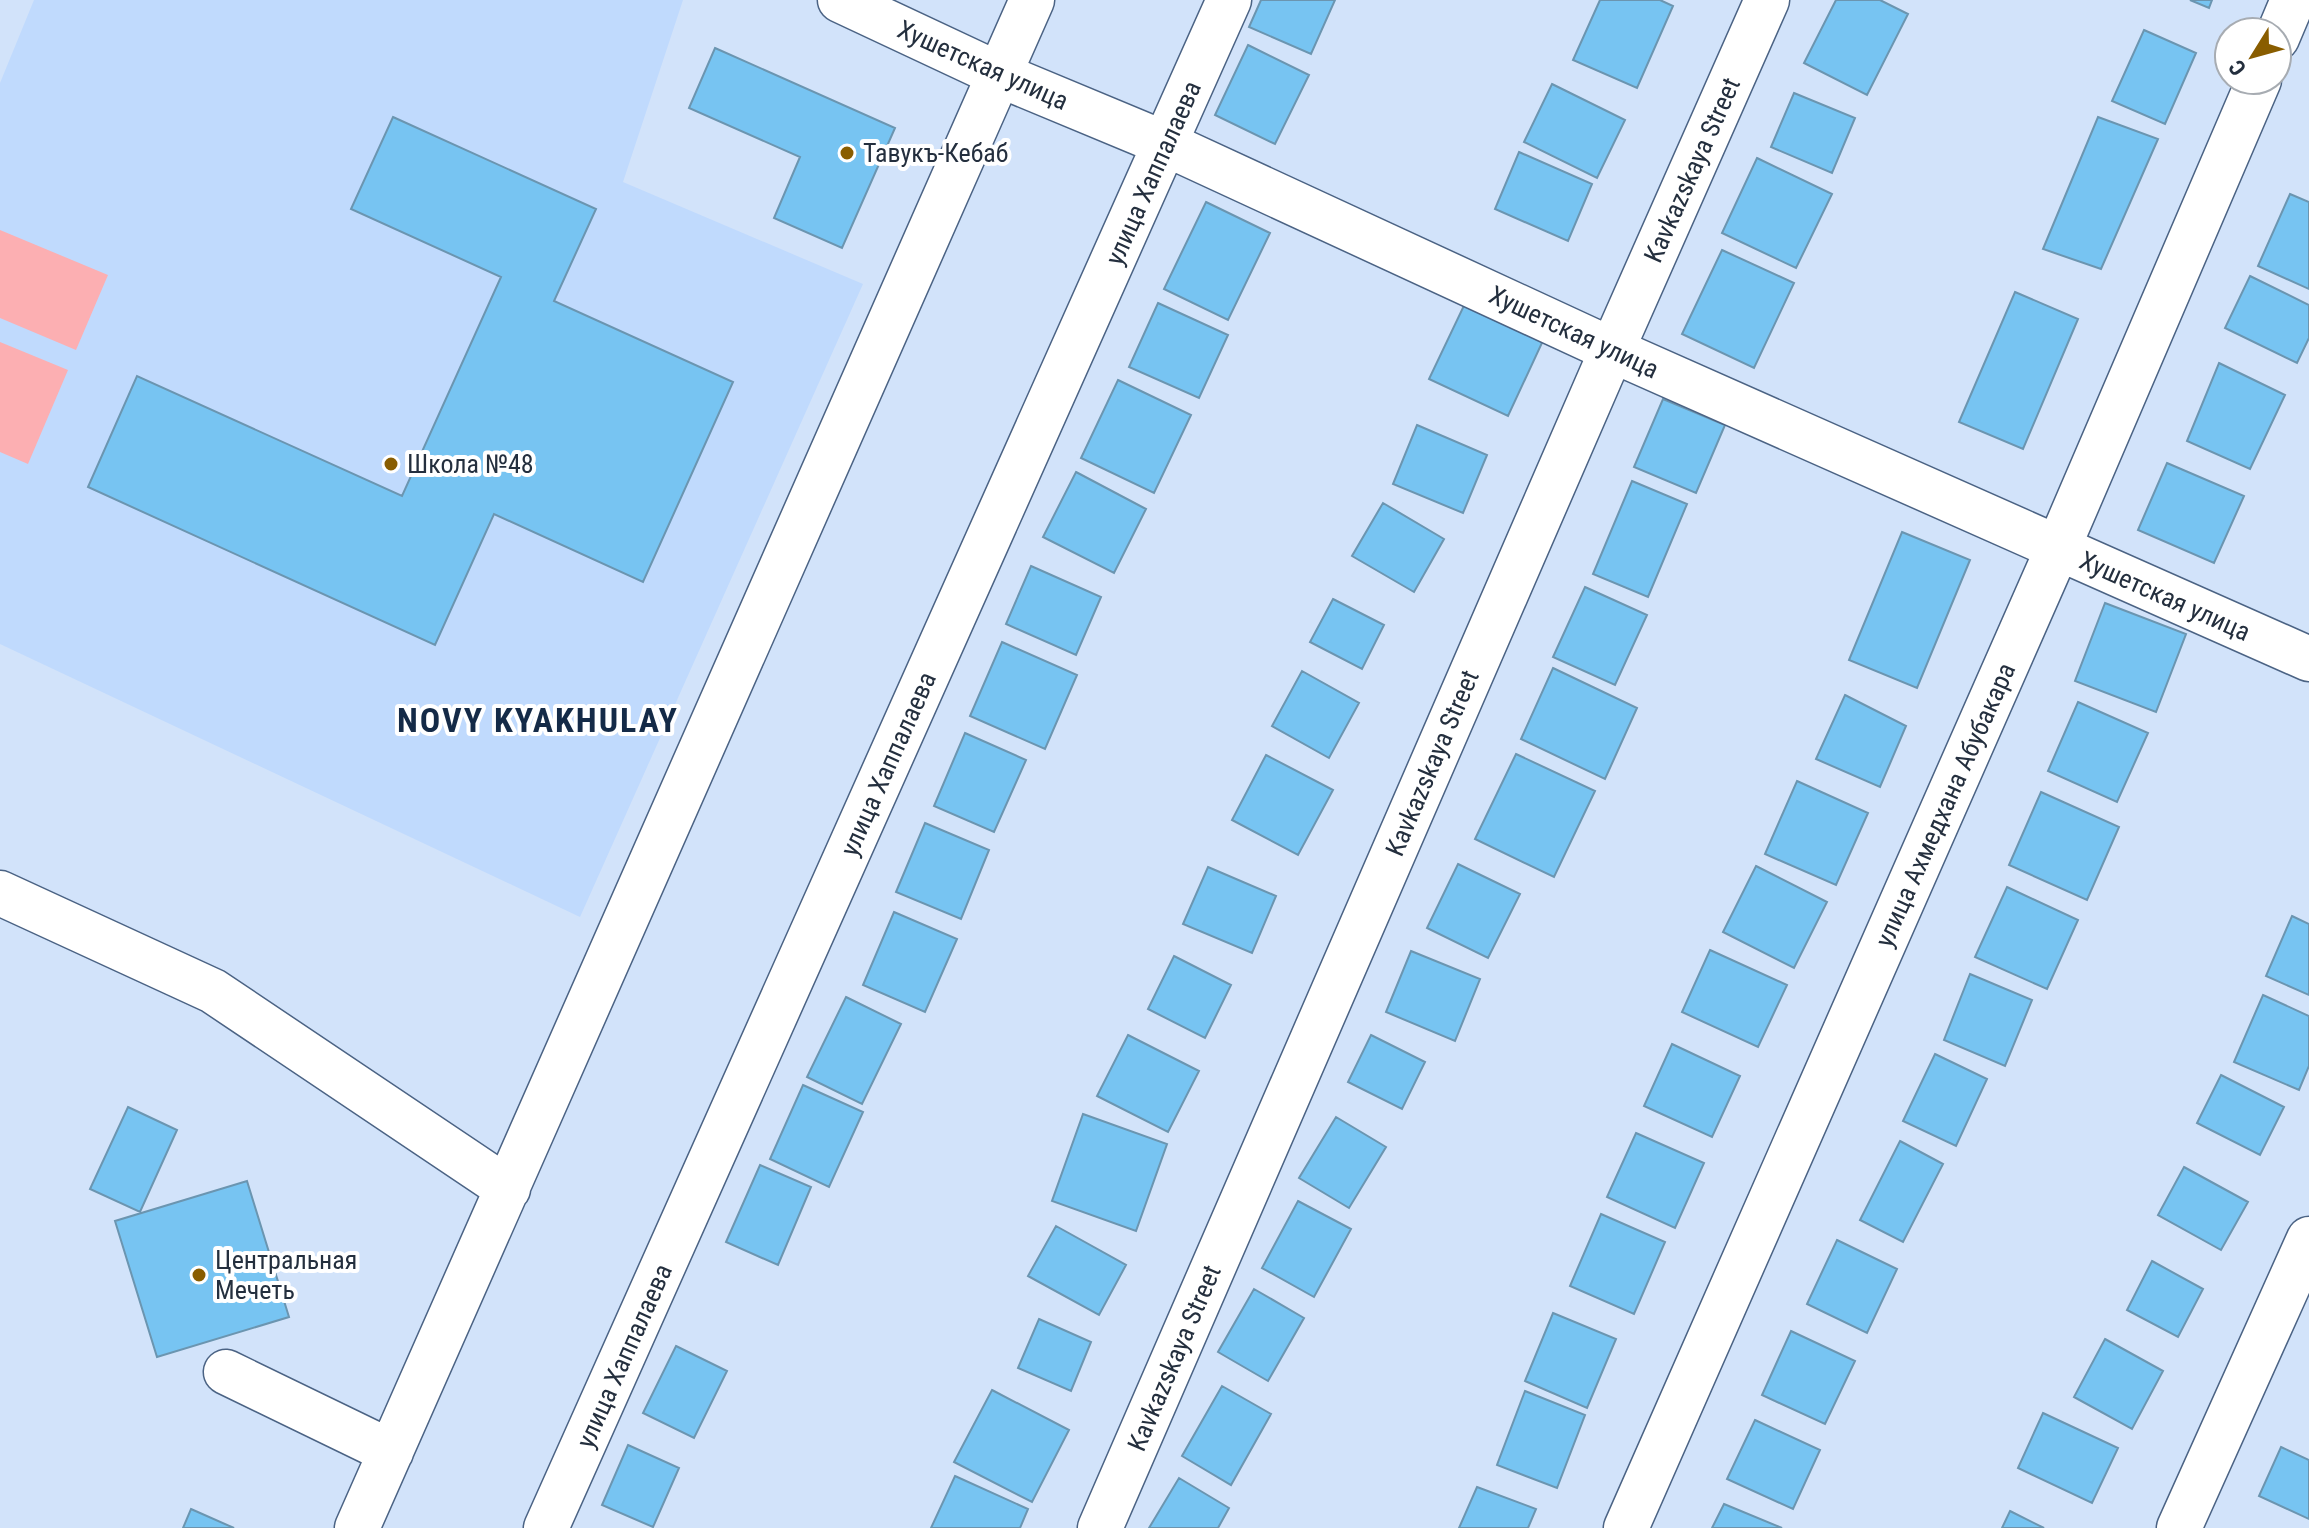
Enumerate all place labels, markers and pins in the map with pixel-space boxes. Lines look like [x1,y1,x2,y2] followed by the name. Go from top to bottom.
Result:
[863,138,1008,168] place label: Тавукъ-Кебаб
[838,144,856,162] marker: Тавукъ-Кебаб
[407,449,534,479] place label: Школа №48
[382,455,400,473] marker: Школа №48
[215,1245,357,1305] place label: Центральная Мечеть
[190,1266,208,1284] marker: Центральная Мечеть

